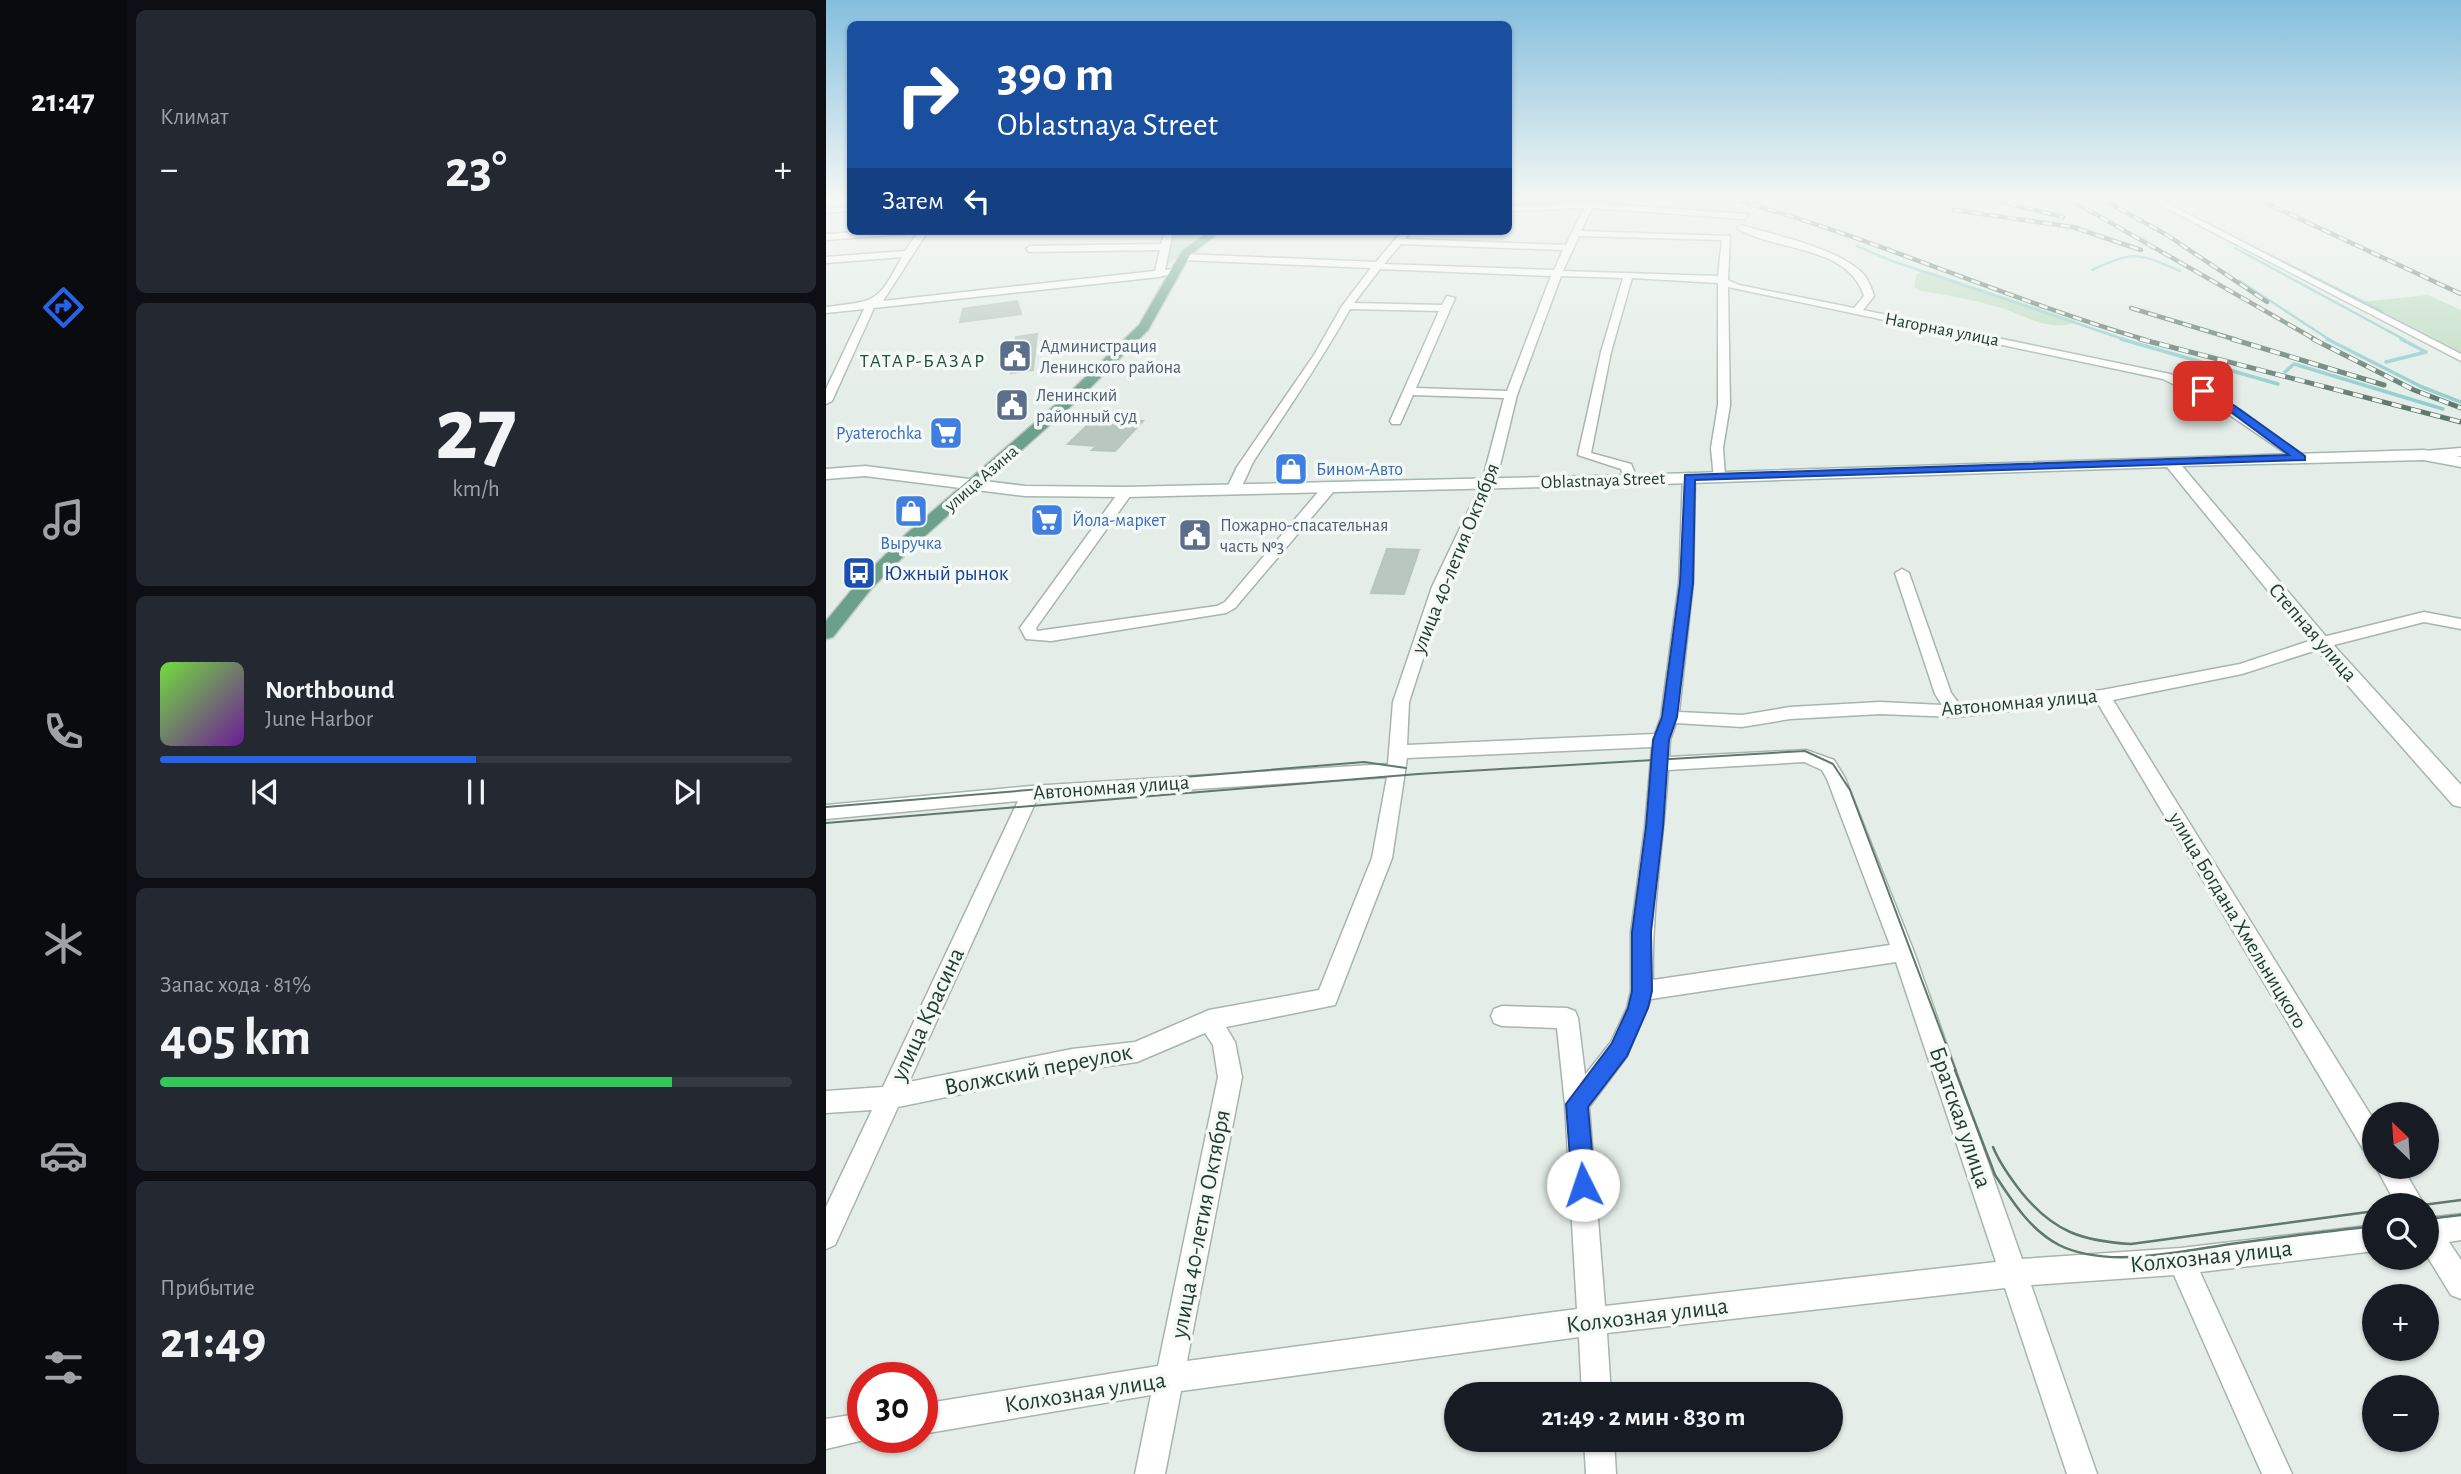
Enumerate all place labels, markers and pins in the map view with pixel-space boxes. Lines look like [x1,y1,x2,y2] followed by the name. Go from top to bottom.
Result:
[996,337,1034,375] public building icon: Администрация Ленинского района
[1040,338,1181,377] place label: Администрация Ленинского района
[2173,361,2233,421] pin
[993,386,1031,424] public building icon: Ленинский районный суд
[1036,387,1137,426] place label: Ленинский районный суд
[927,414,965,452] supermarket icon: Pyaterochka
[836,425,922,443] place label: Pyaterochka
[1272,450,1310,488] shop icon: Бином-Авто
[1316,461,1403,479] place label: Бином-Авто
[892,492,930,530] shop icon: Выручка
[1028,501,1066,539] supermarket icon: Йола-маркет
[1072,510,1167,530] place label: Йола-маркет
[1176,516,1214,554] public building icon: Пожарно-спасательная часть №3
[1220,517,1388,556] place label: Пожарно-спасательная часть №3
[880,535,942,553] place label: Выручка
[840,554,878,592] bus stop icon: Южный рынок
[884,563,1009,584] place label: Южный рынок

